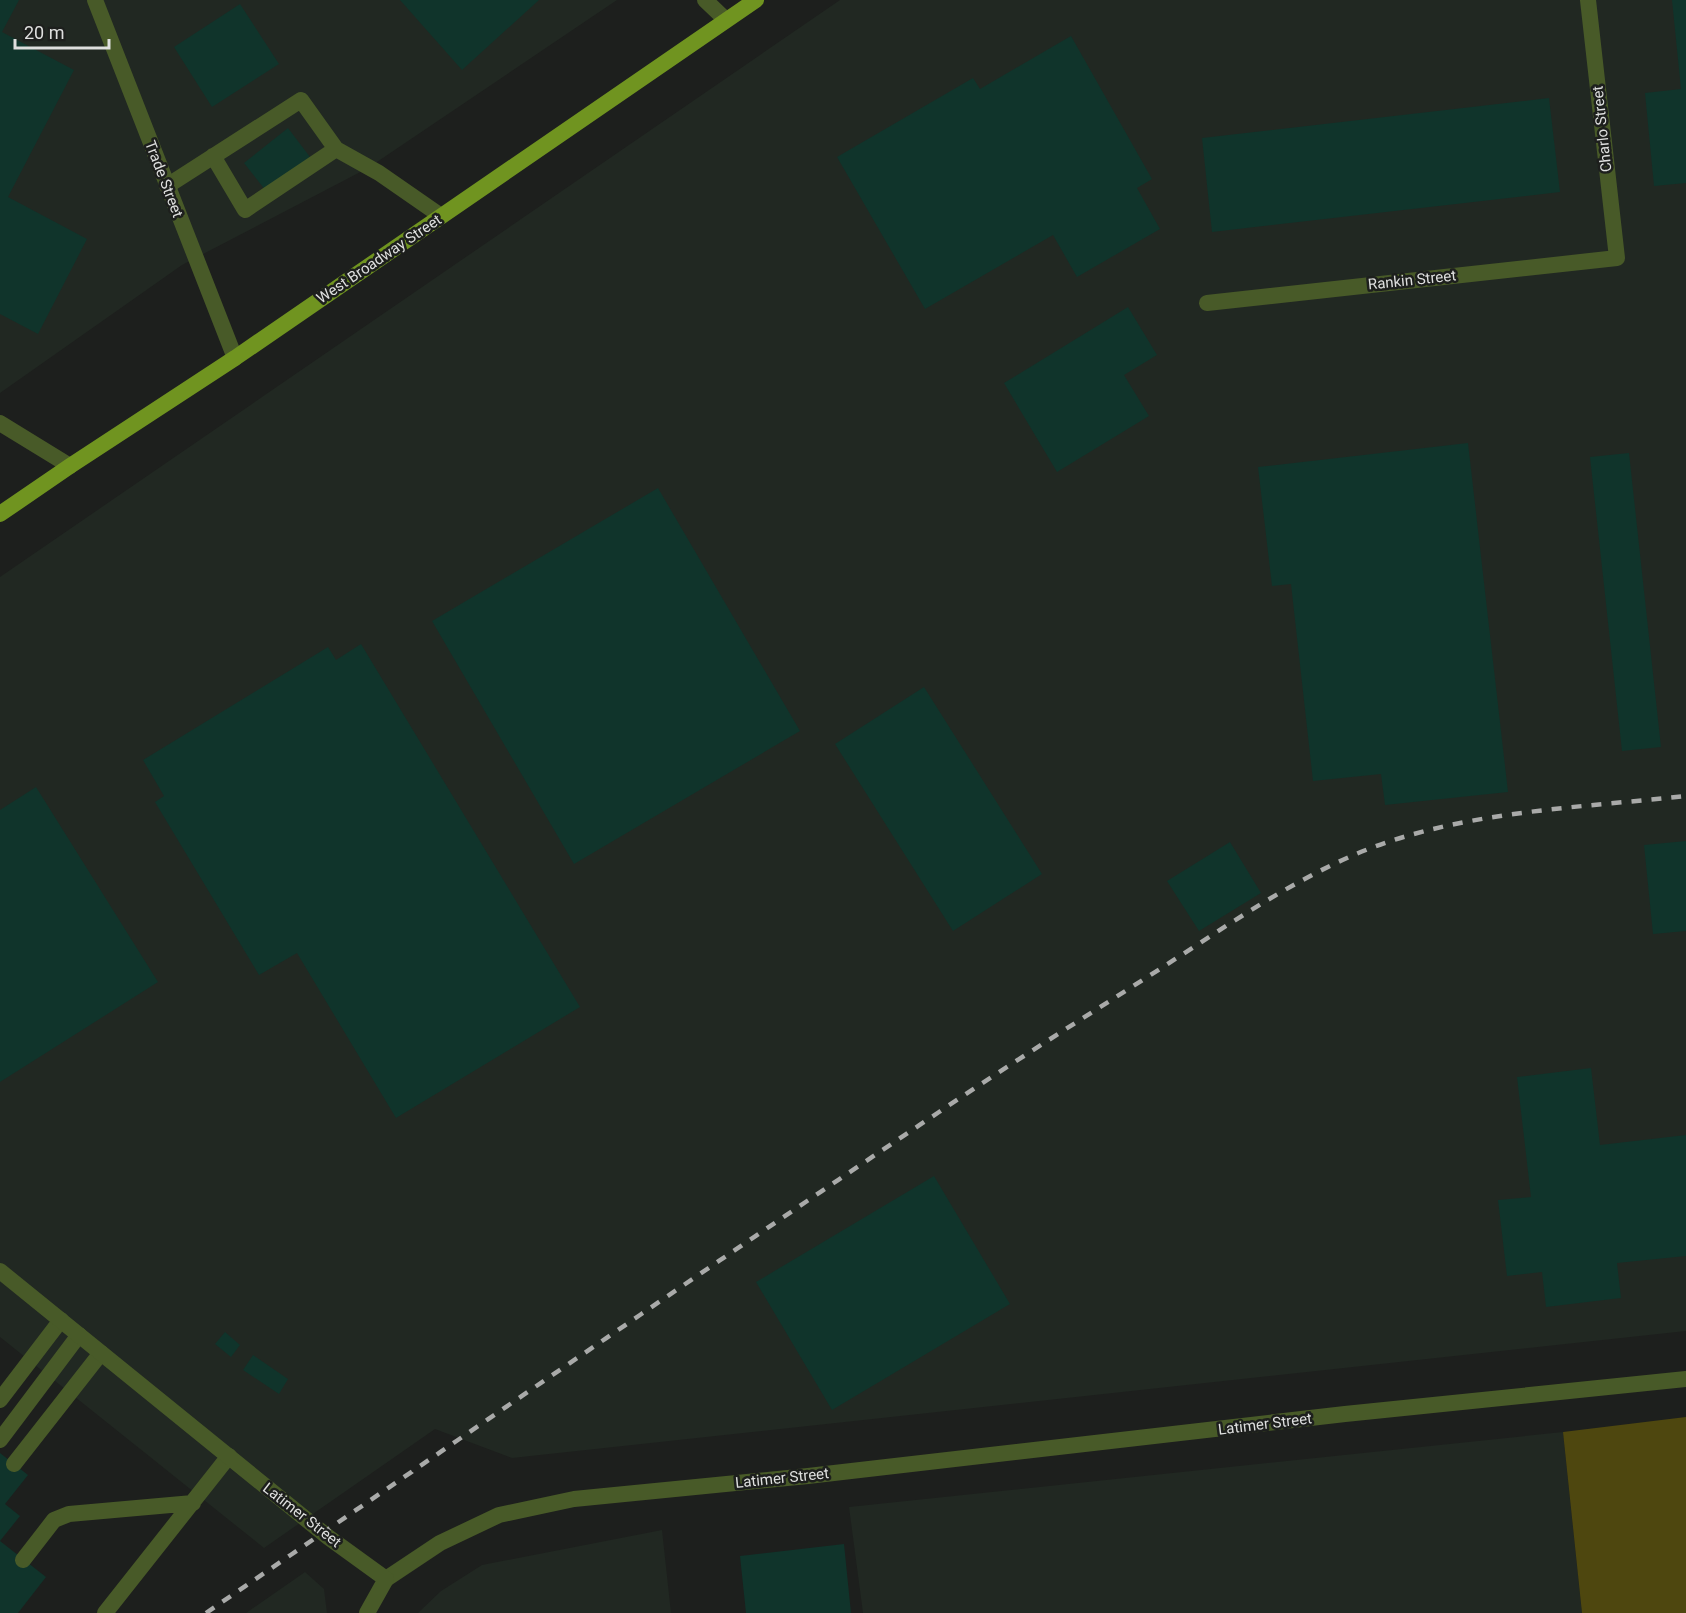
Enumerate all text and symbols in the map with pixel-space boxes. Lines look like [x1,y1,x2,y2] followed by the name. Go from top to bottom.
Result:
[15,12,110,50] scale bar
[24,22,64,43] text: 20 m
[1589,85,1615,173] street label: Charlo Street
[141,138,187,220] street label: Trade Street
[313,211,445,307] street label: West Broadway Street
[1367,266,1457,294] street label: Rankin Street
[1217,1409,1313,1439] street label: Latimer Street
[734,1464,830,1492] street label: Latimer Street
[259,1479,345,1551] street label: Latimer Street

